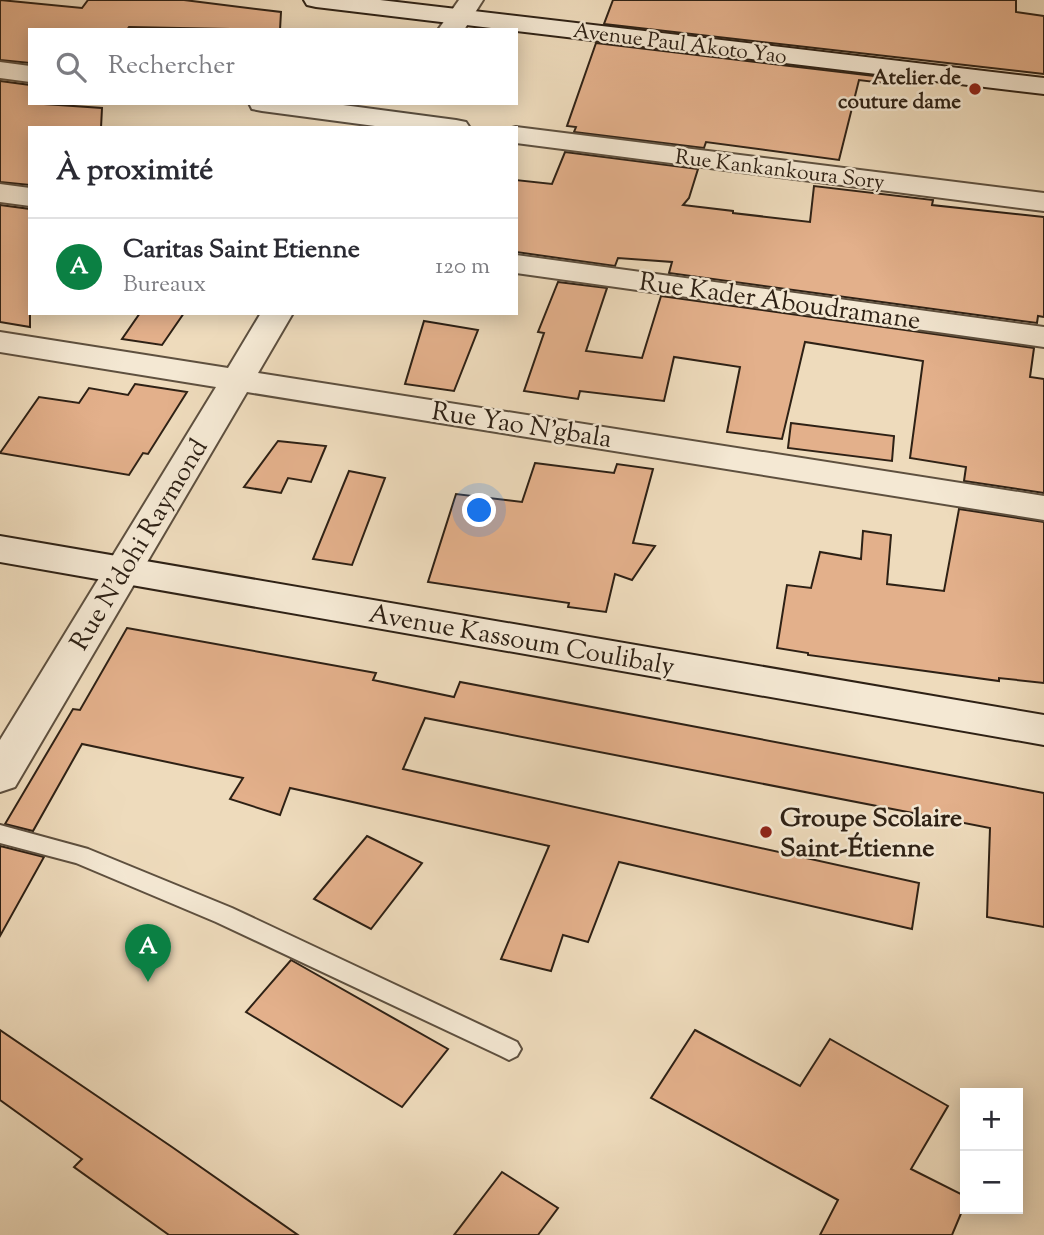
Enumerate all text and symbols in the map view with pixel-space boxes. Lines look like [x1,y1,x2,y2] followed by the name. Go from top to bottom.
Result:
[571,17,788,73] street label: Avenue Paul Akoto Yao
[28,28,518,105] search box
[52,48,90,86] icon: search
[108,48,235,85] text: Rechercher
[838,64,961,118] place label: Atelier de couture dame
[967,81,983,97] marker: Atelier de couture dame
[673,143,887,199] street label: Rue Kankankoura Sory
[56,150,213,193] text: À proximité
[123,232,360,269] text: Caritas Saint Etienne
[70,251,88,284] text: A
[435,251,490,284] text: 120 m
[636,264,923,341] street label: Rue Kader Aboudramane
[123,269,206,302] text: Bureaux
[429,394,614,459] street label: Rue Yao N'gbala
[62,432,218,658] street label: Rue N'dohi Raymond
[462,493,496,527] your location
[366,596,677,687] street label: Avenue Kassoum Coulibaly
[780,801,962,868] place label: Groupe Scolaire Saint-Étienne
[758,824,774,840] marker: Groupe Scolaire Saint-Étienne
[125,924,171,982] pin: A
[960,1088,1023,1214] map controls
[960,1088,1023,1151] button: +
[960,1151,1023,1214] button: −

